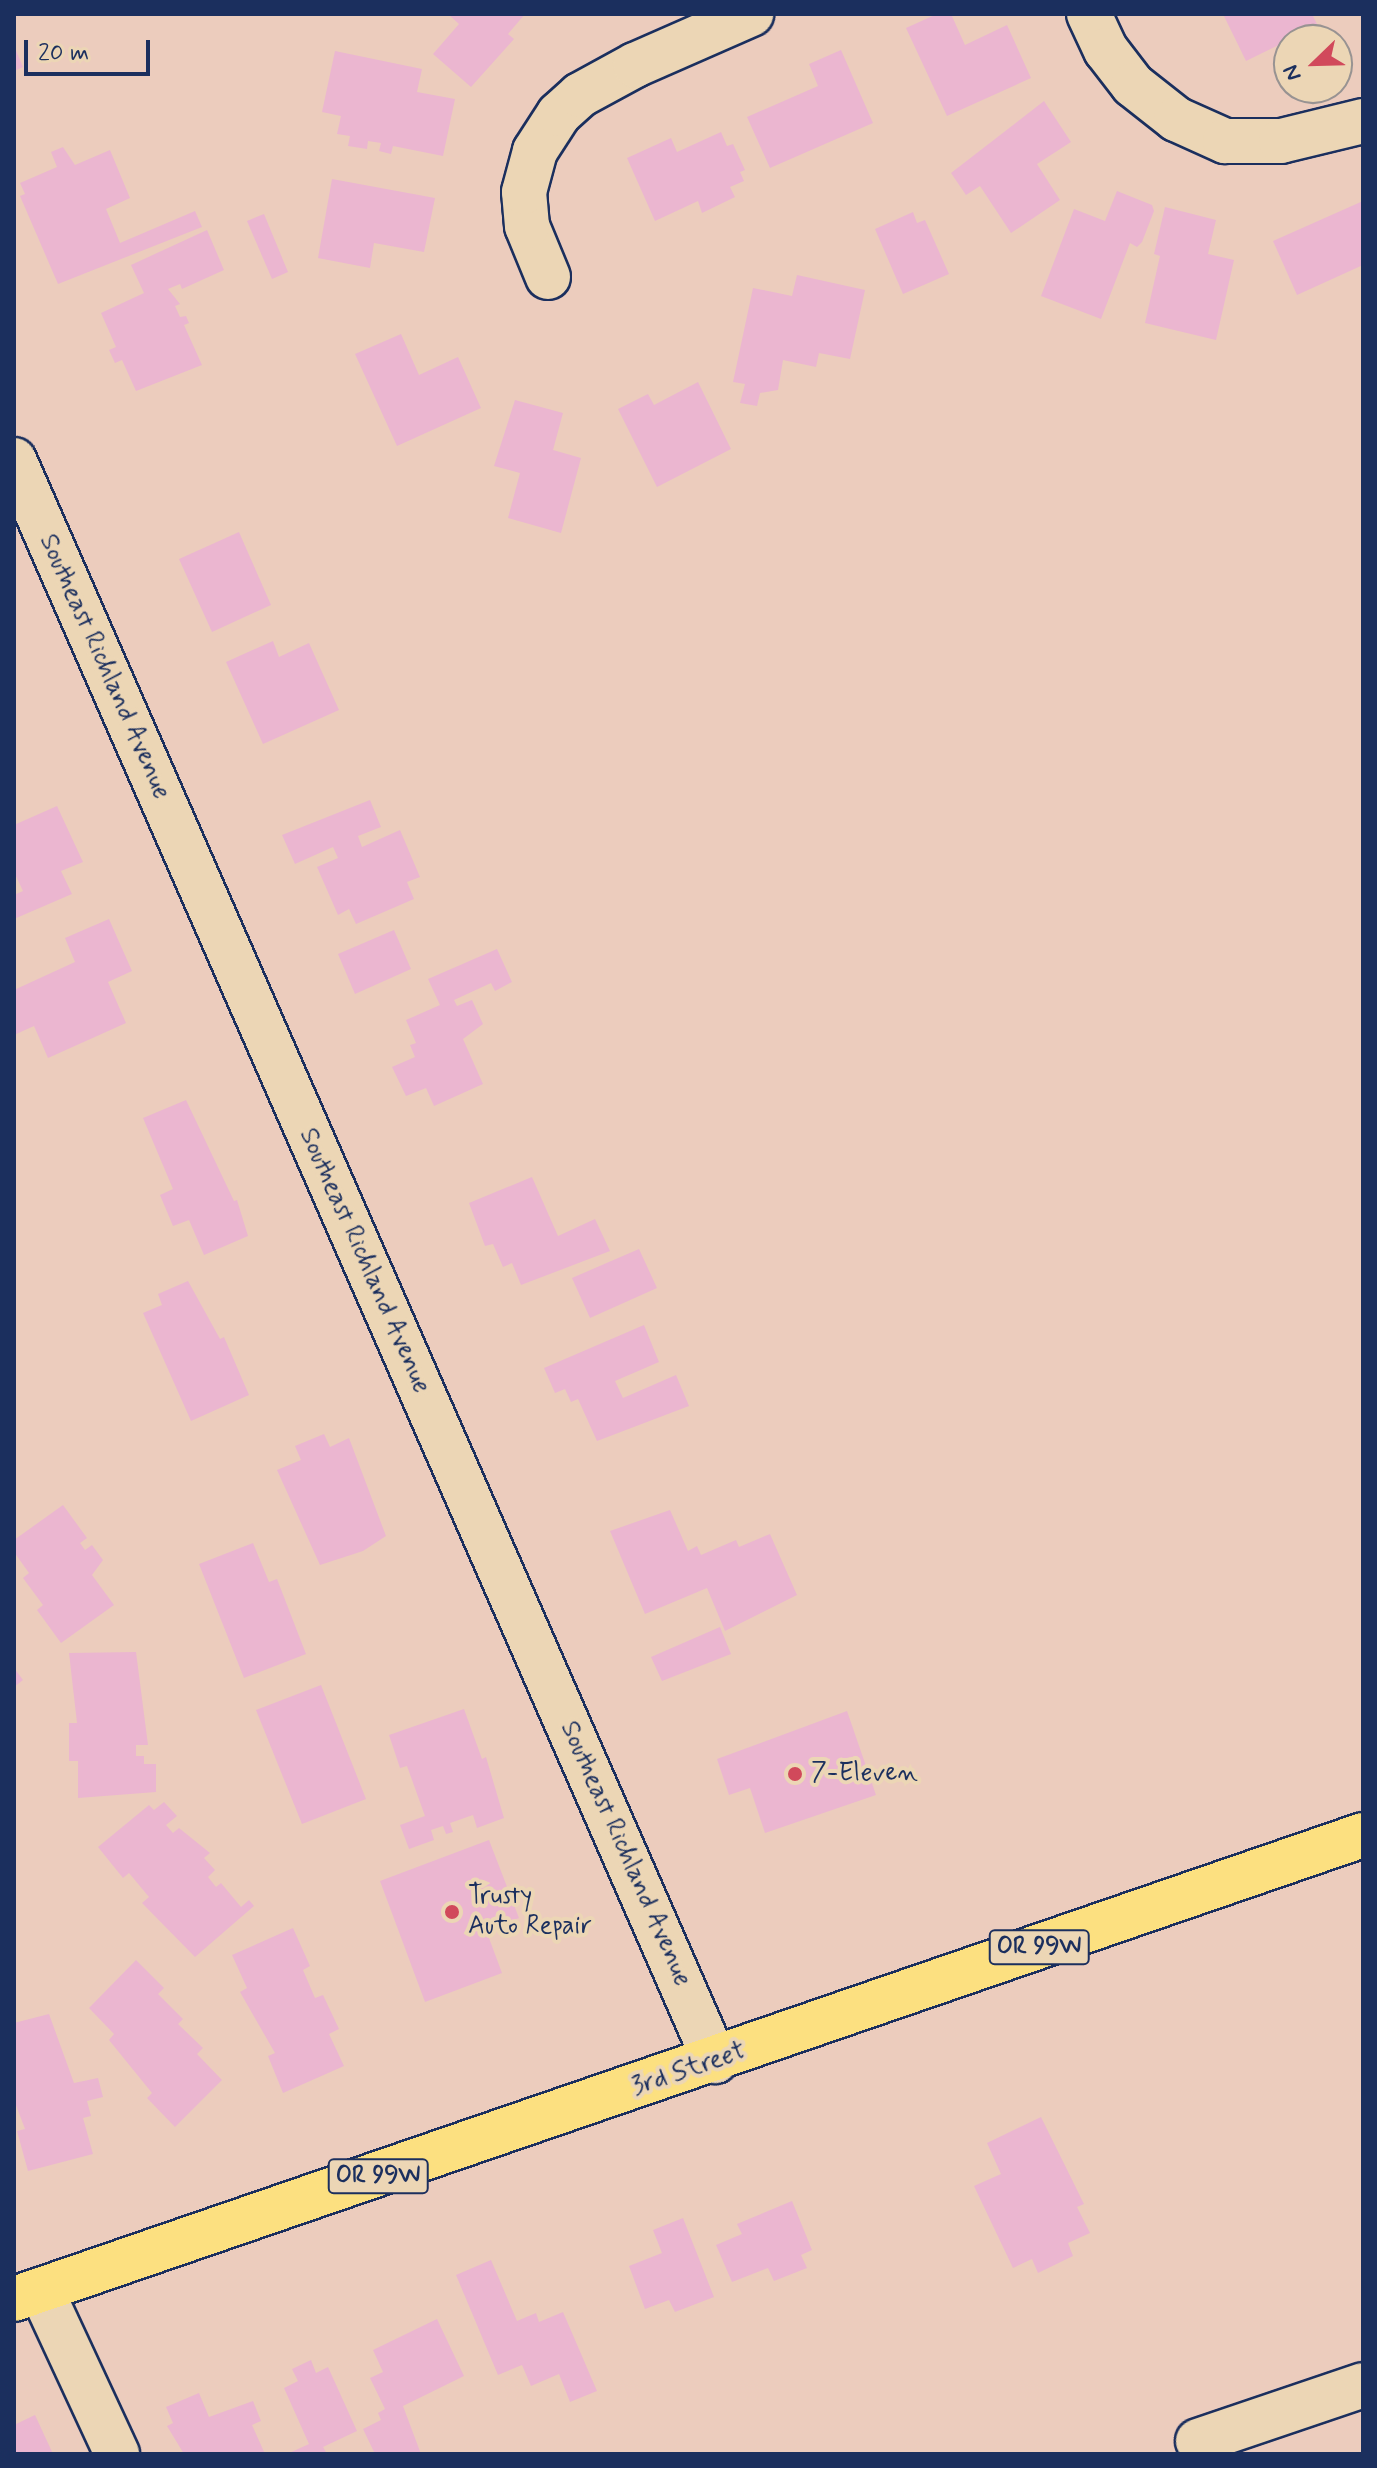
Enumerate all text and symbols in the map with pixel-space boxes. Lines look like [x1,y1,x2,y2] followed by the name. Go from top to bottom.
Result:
[28,24,154,74] scale bar
[1273,24,1353,104] north arrow
[38,38,89,69] text: 20 m
[1277,60,1308,85] text: N
[31,528,177,806] street label: Southeast Richland Avenue
[291,1122,437,1400] street label: Southeast Richland Avenue
[552,1715,698,1993] street label: Southeast Richland Avenue
[811,1758,918,1790] place label: 7-Eleven
[786,1765,804,1783] marker: 7-Eleven
[468,1881,595,1942] place label: Trusty Auto Repair
[443,1903,461,1921] marker: Trusty Auto Repair
[987,1927,1091,1967] road number: OR 99W
[629,2036,749,2104] street label: 3rd Street
[326,2156,430,2196] road number: OR 99W

